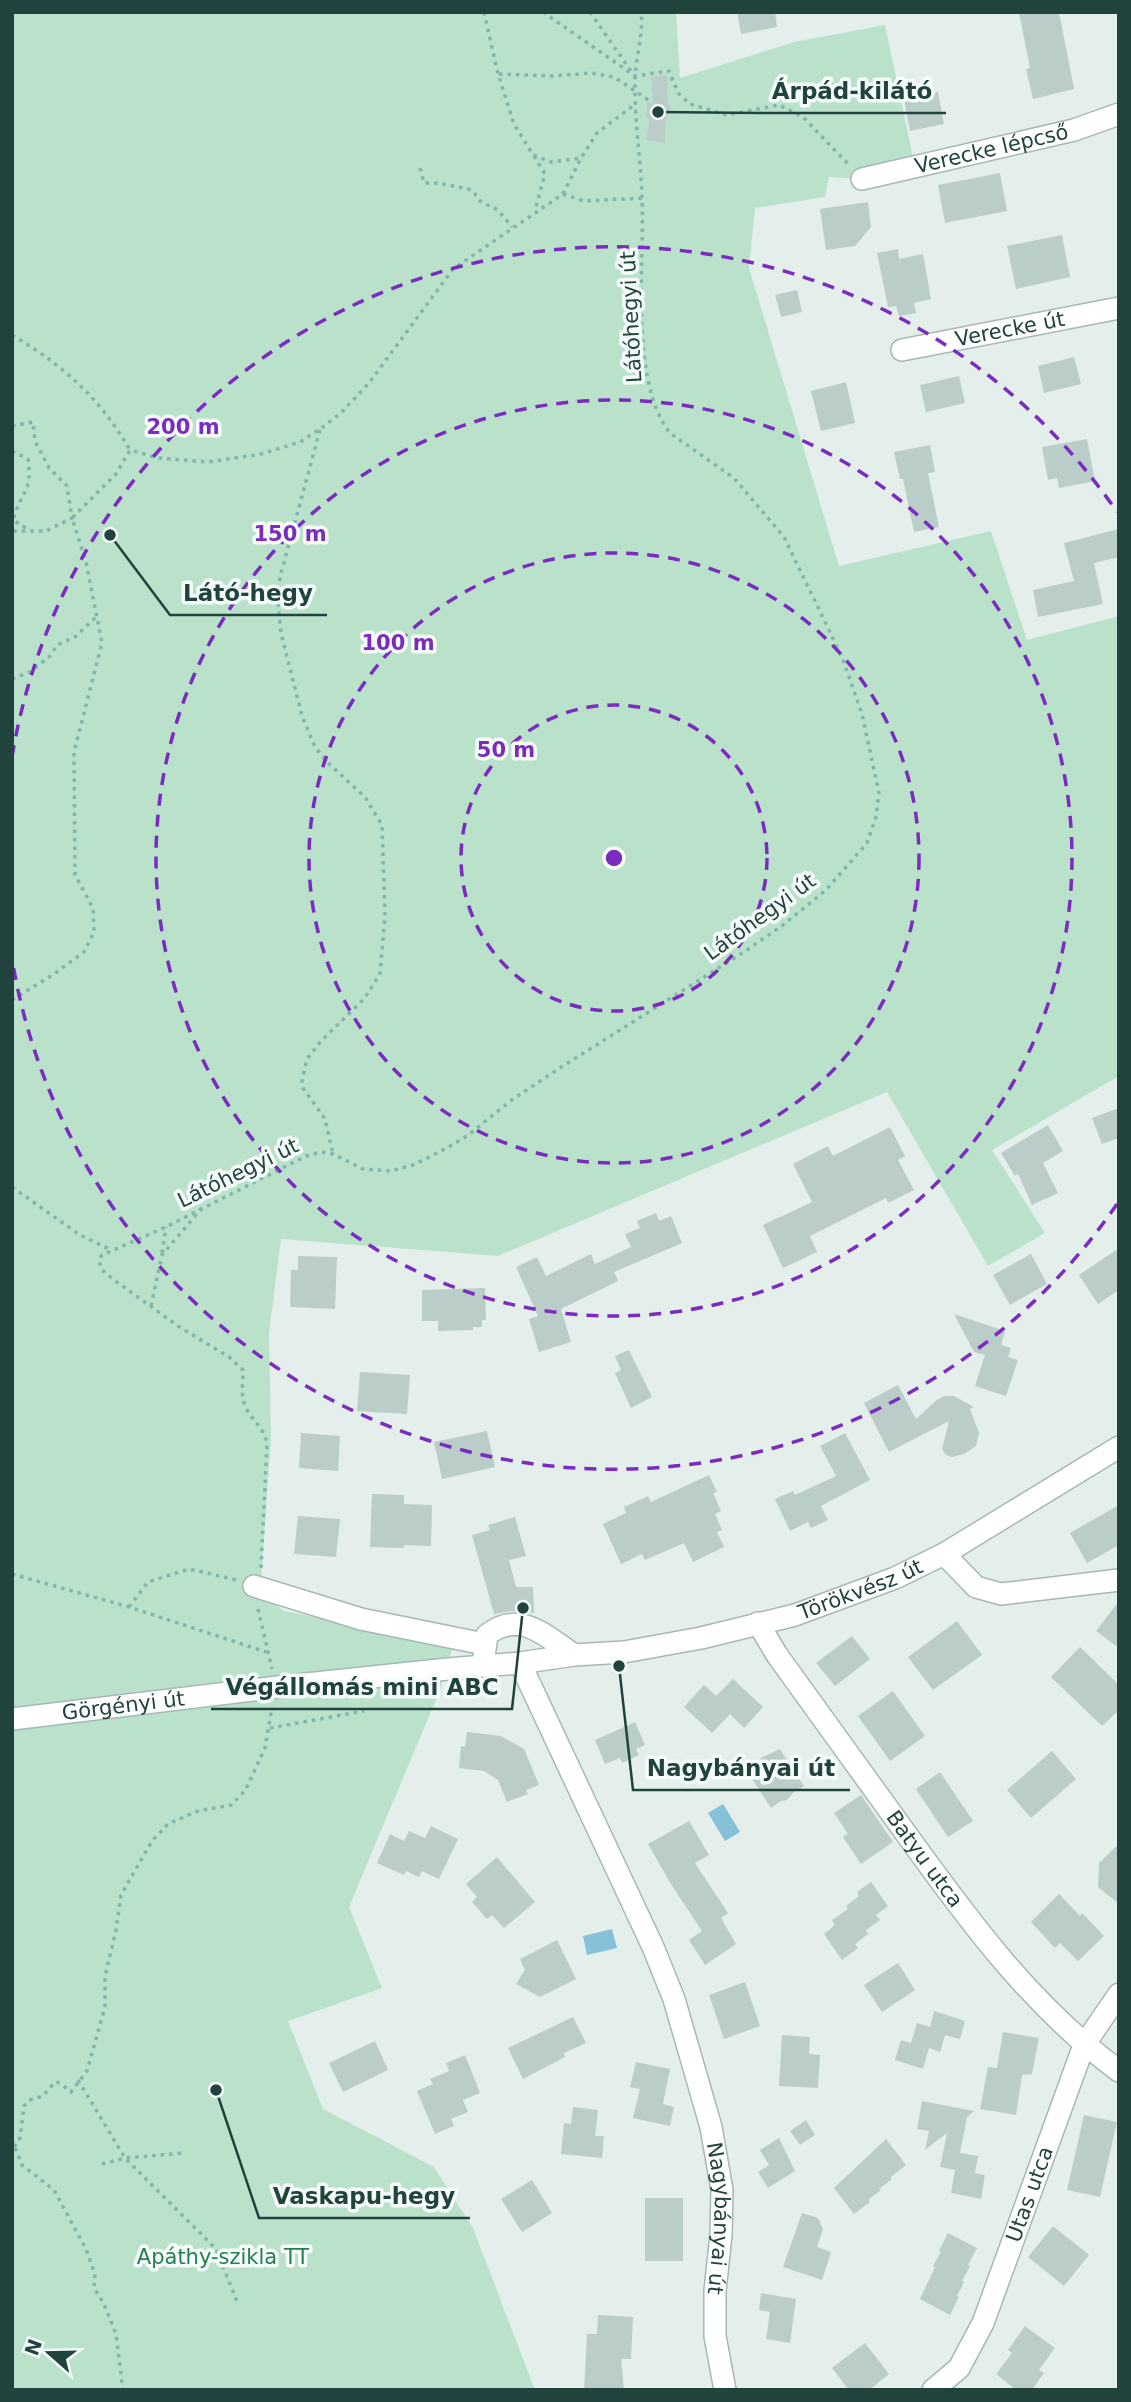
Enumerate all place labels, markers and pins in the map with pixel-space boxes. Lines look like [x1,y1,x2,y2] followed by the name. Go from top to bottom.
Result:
[758,69,946,113] callout: Árpád-kilátó
[170,571,327,615] callout: Látó-hegy
[602,846,626,870] centre of rings
[211,1665,512,1709] callout: Végállomás mini ABC
[633,1746,850,1790] callout: Nagybányai út
[259,2174,470,2218] callout: Vaskapu-hegy

